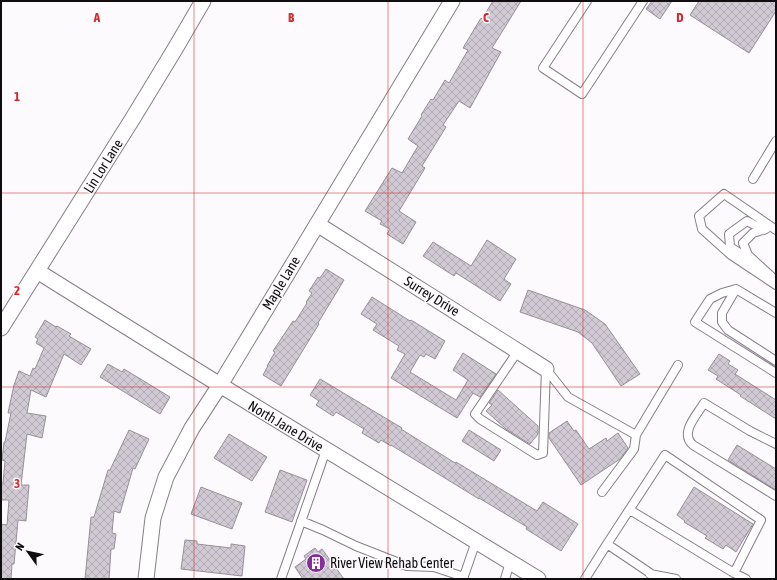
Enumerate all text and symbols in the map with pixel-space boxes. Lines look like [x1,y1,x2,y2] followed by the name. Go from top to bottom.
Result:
[93,10,101,25] text: A
[288,10,295,25] text: B
[483,10,489,25] text: C
[676,10,684,25] text: D
[14,89,20,104] text: 1
[80,136,126,196] street label: Lin Lor Lane
[259,253,303,313] street label: Maple Lane
[401,273,463,319] street label: Surrey Drive
[14,283,20,298] text: 2
[246,397,326,455] street label: North Jane Drive
[14,476,20,491] text: 3
[8,532,48,572] north arrow
[13,541,26,553] text: N
[305,552,327,574] building icon: River View Rehab Center
[330,555,455,571] place label: River View Rehab Center

